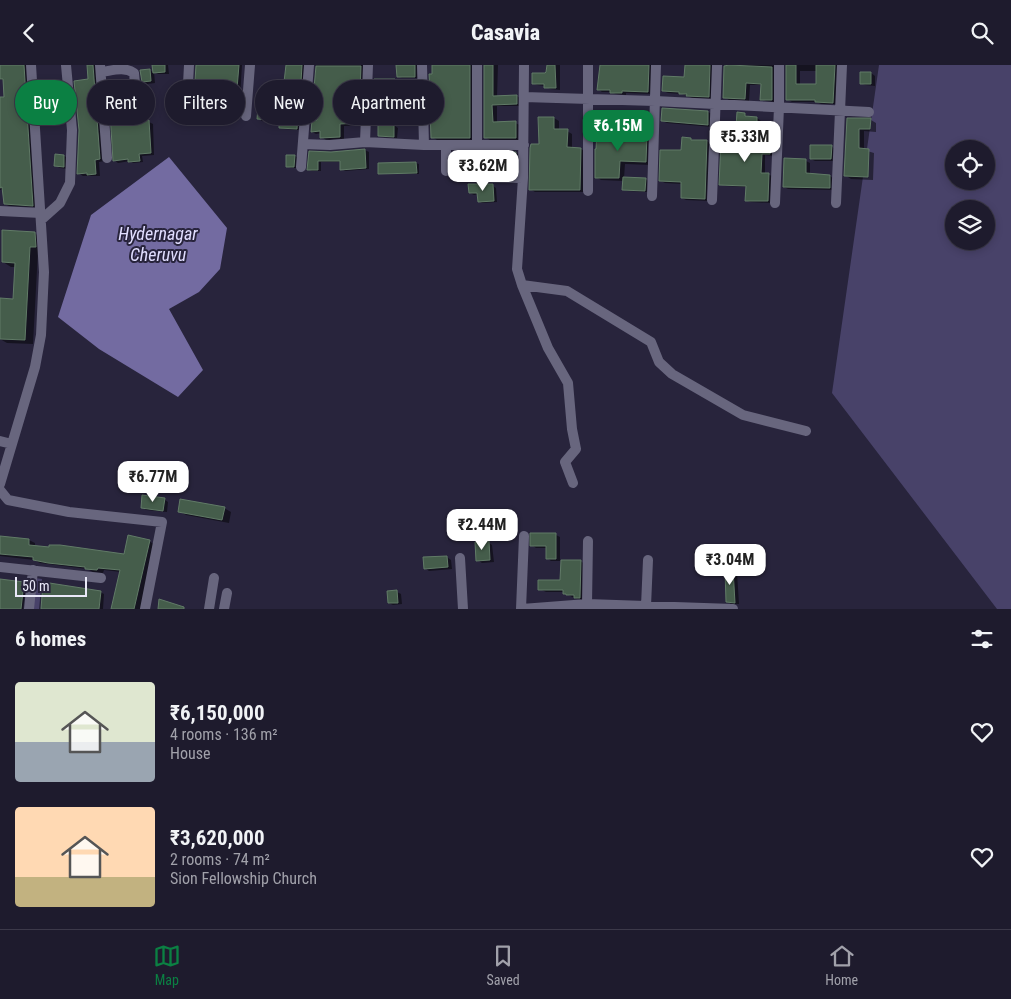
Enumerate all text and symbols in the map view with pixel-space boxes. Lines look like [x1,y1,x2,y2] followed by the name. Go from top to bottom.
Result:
[15,19,43,47] icon: back
[968,19,996,47] icon: search
[471,20,540,45] text: Casavia
[15,80,77,125] chip: Buy
[87,80,155,125] chip: Rent
[165,80,245,125] chip: Filters
[255,80,323,125] chip: New
[333,80,444,125] chip: Apartment
[577,109,659,152] pin: ₹6.15M
[594,116,642,135] text: ₹6.15M
[704,121,786,163] pin: ₹5.33M
[721,127,769,146] text: ₹5.33M
[945,140,995,250] map controls
[945,140,995,190] button: locate
[442,149,524,192] pin: ₹3.62M
[459,156,507,175] text: ₹3.62M
[945,200,995,250] button: layers
[118,223,198,265] water label: Hydernagar Cheruvu
[112,461,194,503] pin: ₹6.77M
[129,467,177,486] text: ₹6.77M
[441,509,523,551] pin: ₹2.44M
[458,515,506,534] text: ₹2.44M
[689,543,771,586] pin: ₹3.04M
[706,550,754,569] text: ₹3.04M
[15,574,88,597] scale bar
[22,578,50,594] text: 50 m
[968,625,996,653] icon: filters
[15,627,86,651] text: 6 homes
[170,701,265,725] text: ₹6,150,000
[55,702,115,762] icon: home
[968,718,996,746] icon: heart
[170,725,278,744] text: 4 rooms · 136 m²
[170,744,210,763] text: House
[170,826,265,850] text: ₹3,620,000
[55,827,115,887] icon: home
[968,843,996,871] icon: heart
[170,850,270,869] text: 2 rooms · 74 m²
[170,869,317,888] text: Sion Fellowship Church
[153,942,181,988] tab: Map
[486,942,520,988] tab: Saved
[825,942,858,988] tab: Home

